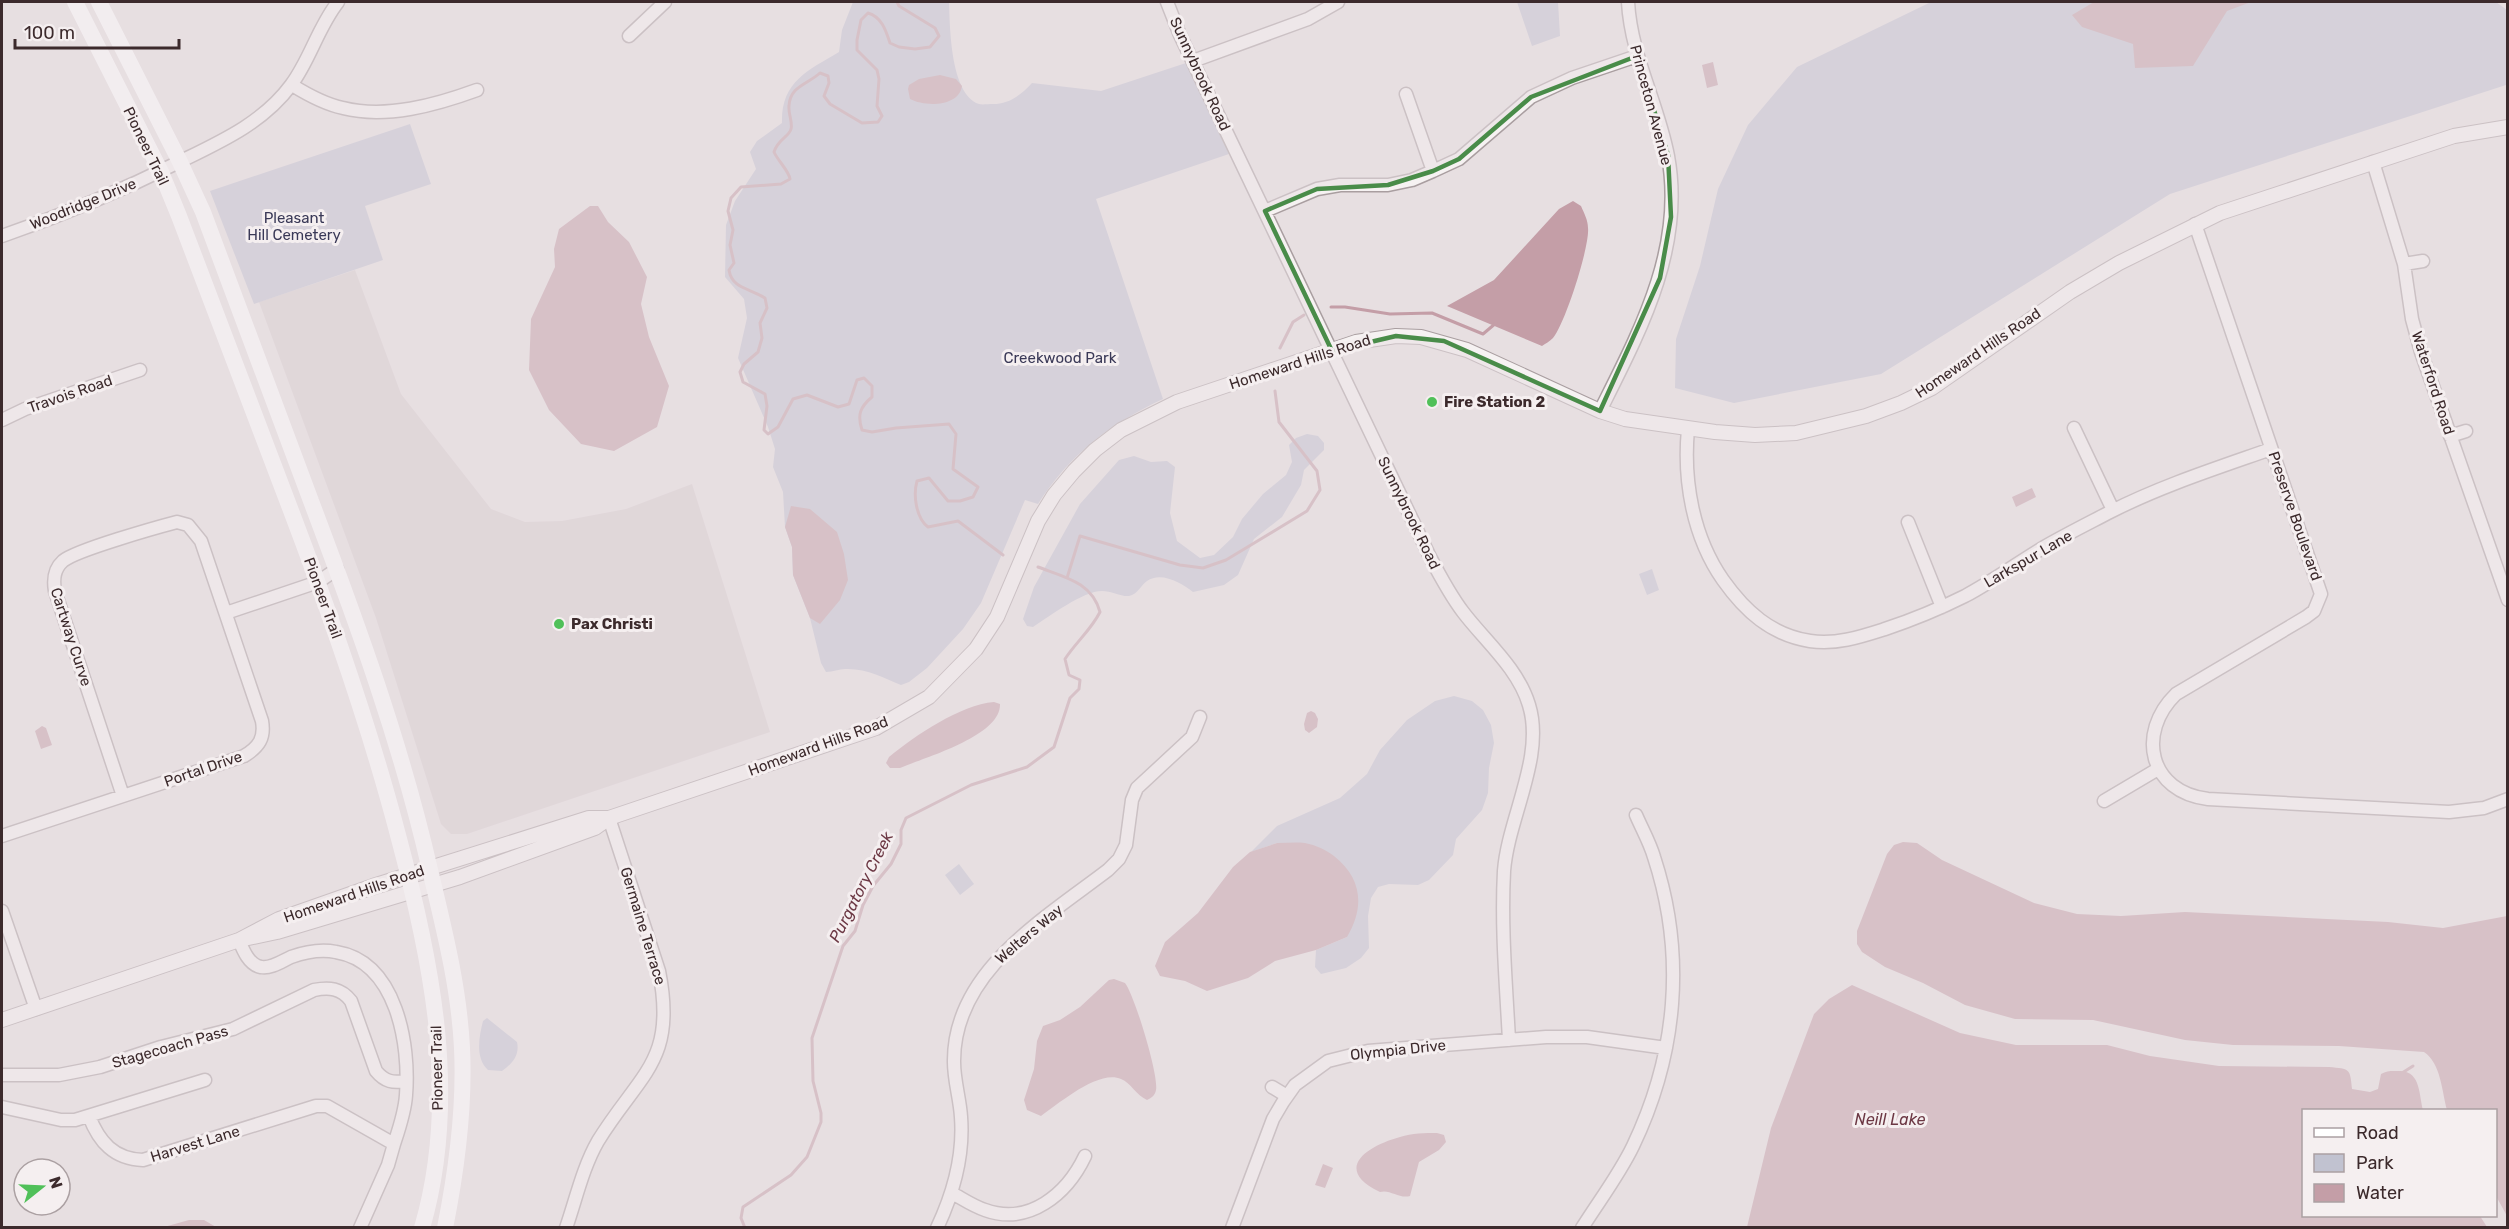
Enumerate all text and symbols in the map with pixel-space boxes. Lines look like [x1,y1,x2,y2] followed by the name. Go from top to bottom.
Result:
[15,12,178,50] scale bar
[1166,14,1234,134] street label: Sunnybrook Road
[24,22,75,44] text: 100 m
[1626,43,1676,167] street label: Princeton Avenue
[119,104,173,188] street label: Pioneer Trail
[27,174,139,234] street label: Woodridge Drive
[247,209,341,244] park label: Pleasant Hill Cemetery
[1912,304,2044,402] street label: Homeward Hills Road
[2408,329,2458,437] street label: Waterford Road
[1227,331,1373,393] street label: Homeward Hills Road
[1004,349,1117,367] park label: Creekwood Park
[25,371,115,417] street label: Travois Road
[1444,393,1545,411] place label: Fire Station 2
[1425,395,1439,409] marker: Fire Station 2
[2264,449,2326,583] street label: Preserve Boulevard
[1374,454,1444,572] street label: Sunnybrook Road
[1981,526,2075,592] street label: Larkspur Lane
[300,555,346,641] street label: Pioneer Trail
[47,585,95,689] street label: Cartway Curve
[571,615,653,633] place label: Pax Christi
[552,617,566,631] marker: Pax Christi
[746,712,890,780] street label: Homeward Hills Road
[162,747,244,791] street label: Portal Drive
[825,828,897,945] water label: Purgatory Creek
[281,861,427,927] street label: Homeward Hills Road
[617,865,669,987] street label: Germaine Terrace
[991,900,1067,968] street label: Welters Way
[110,1022,231,1072] street label: Stagecoach Pass
[427,1025,447,1111] street label: Pioneer Trail
[1349,1036,1447,1064] street label: Olympia Drive
[2302,1109,2497,1217] legend
[1855,1110,1925,1129] water label: Neill Lake
[148,1122,242,1166] street label: Harvest Lane
[2356,1122,2399,1144] text: Road
[2356,1152,2394,1174] text: Park
[12,1157,72,1217] north arrow
[45,1174,67,1191] text: N
[2356,1182,2404,1204] text: Water

